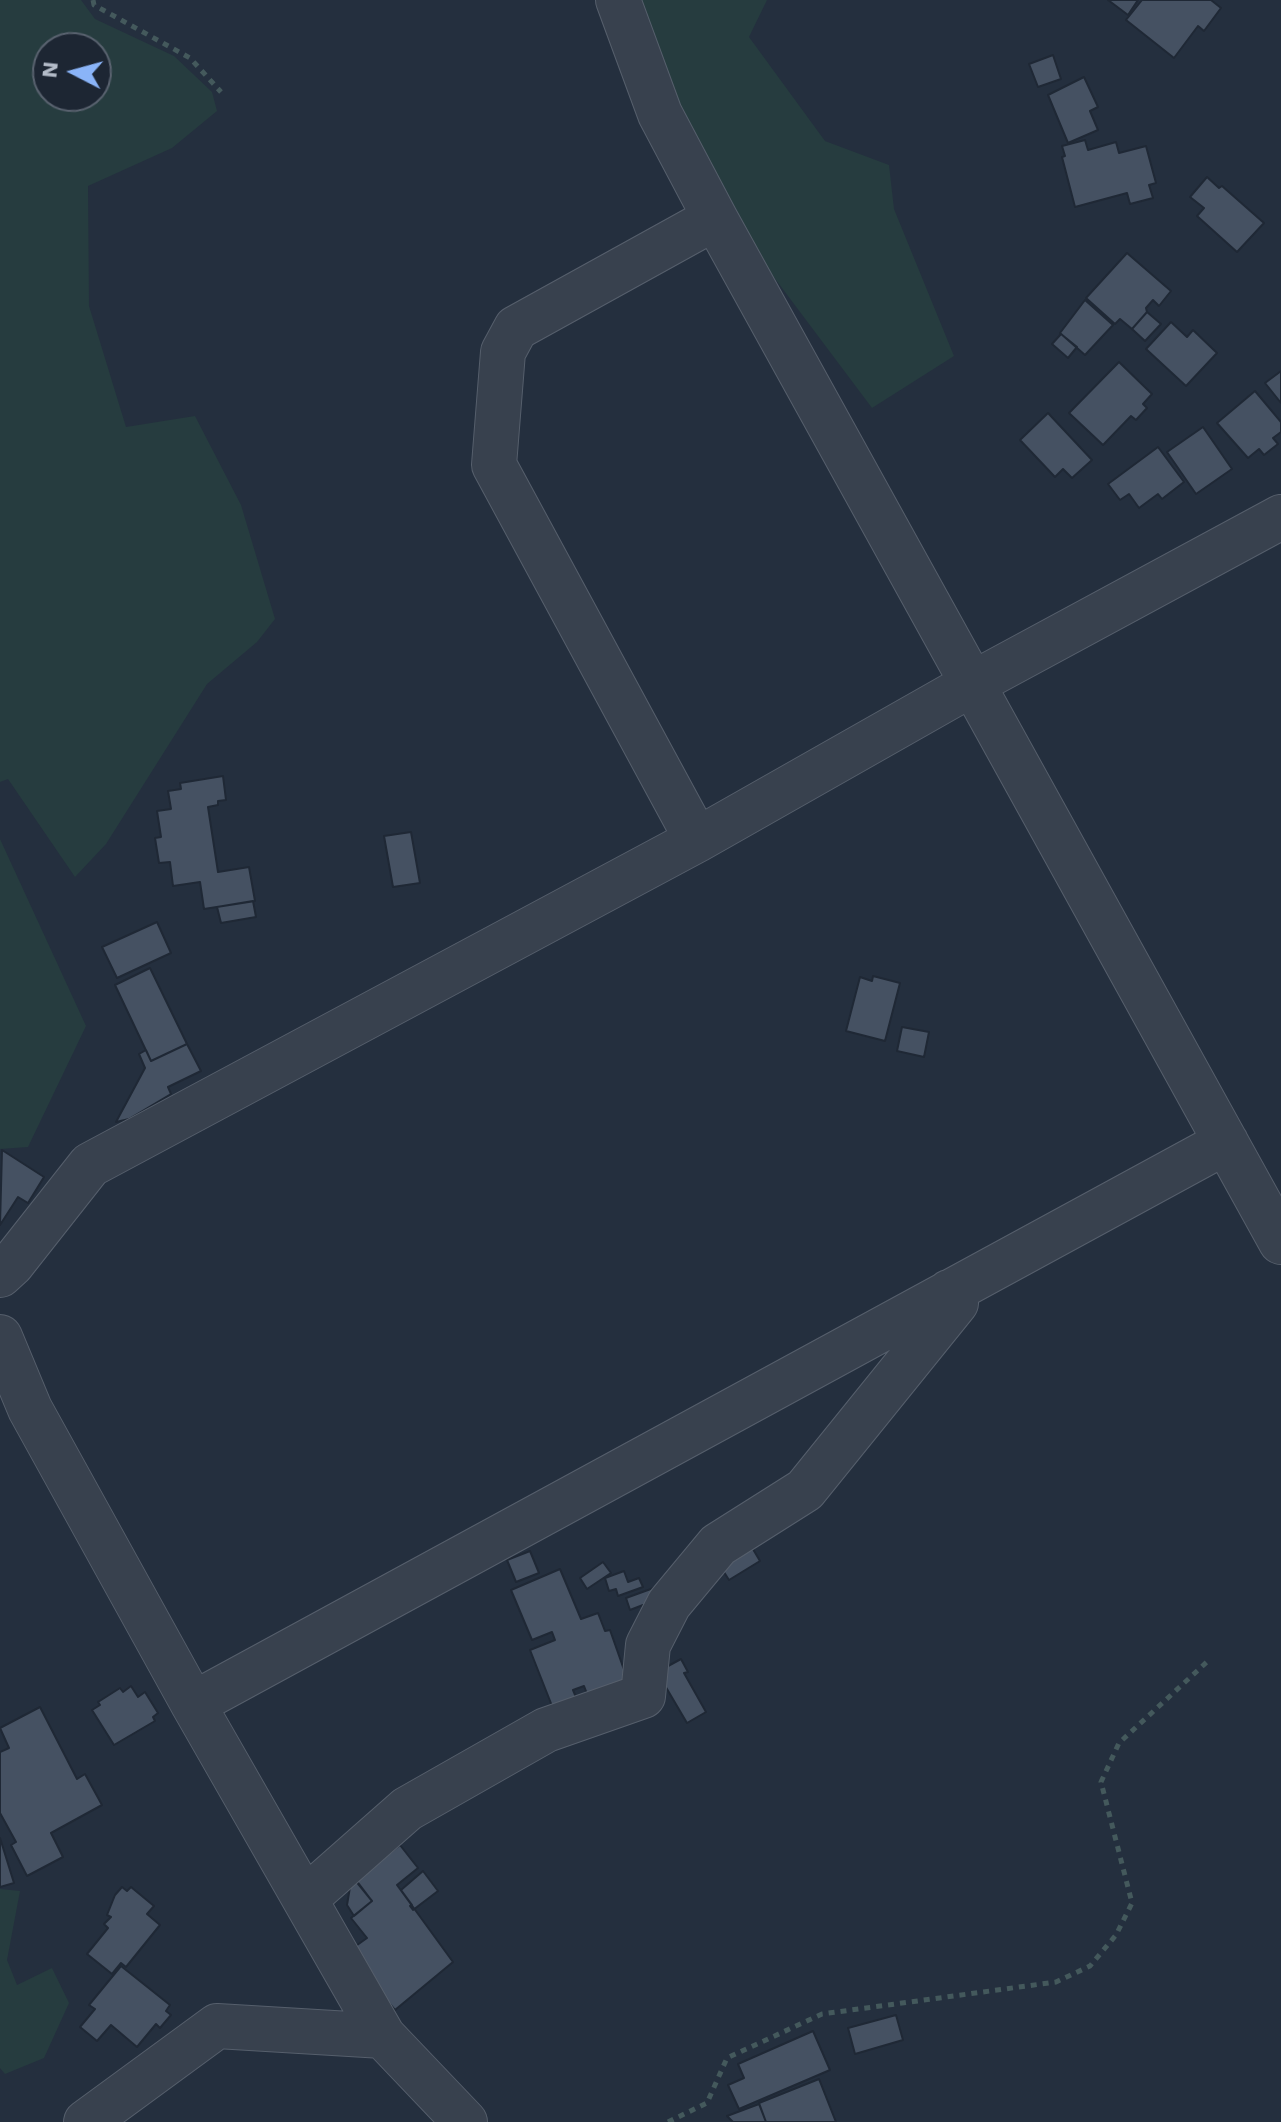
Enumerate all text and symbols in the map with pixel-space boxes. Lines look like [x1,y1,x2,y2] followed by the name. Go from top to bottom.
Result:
[32,32,112,112] north arrow
[36,60,63,79] text: N

